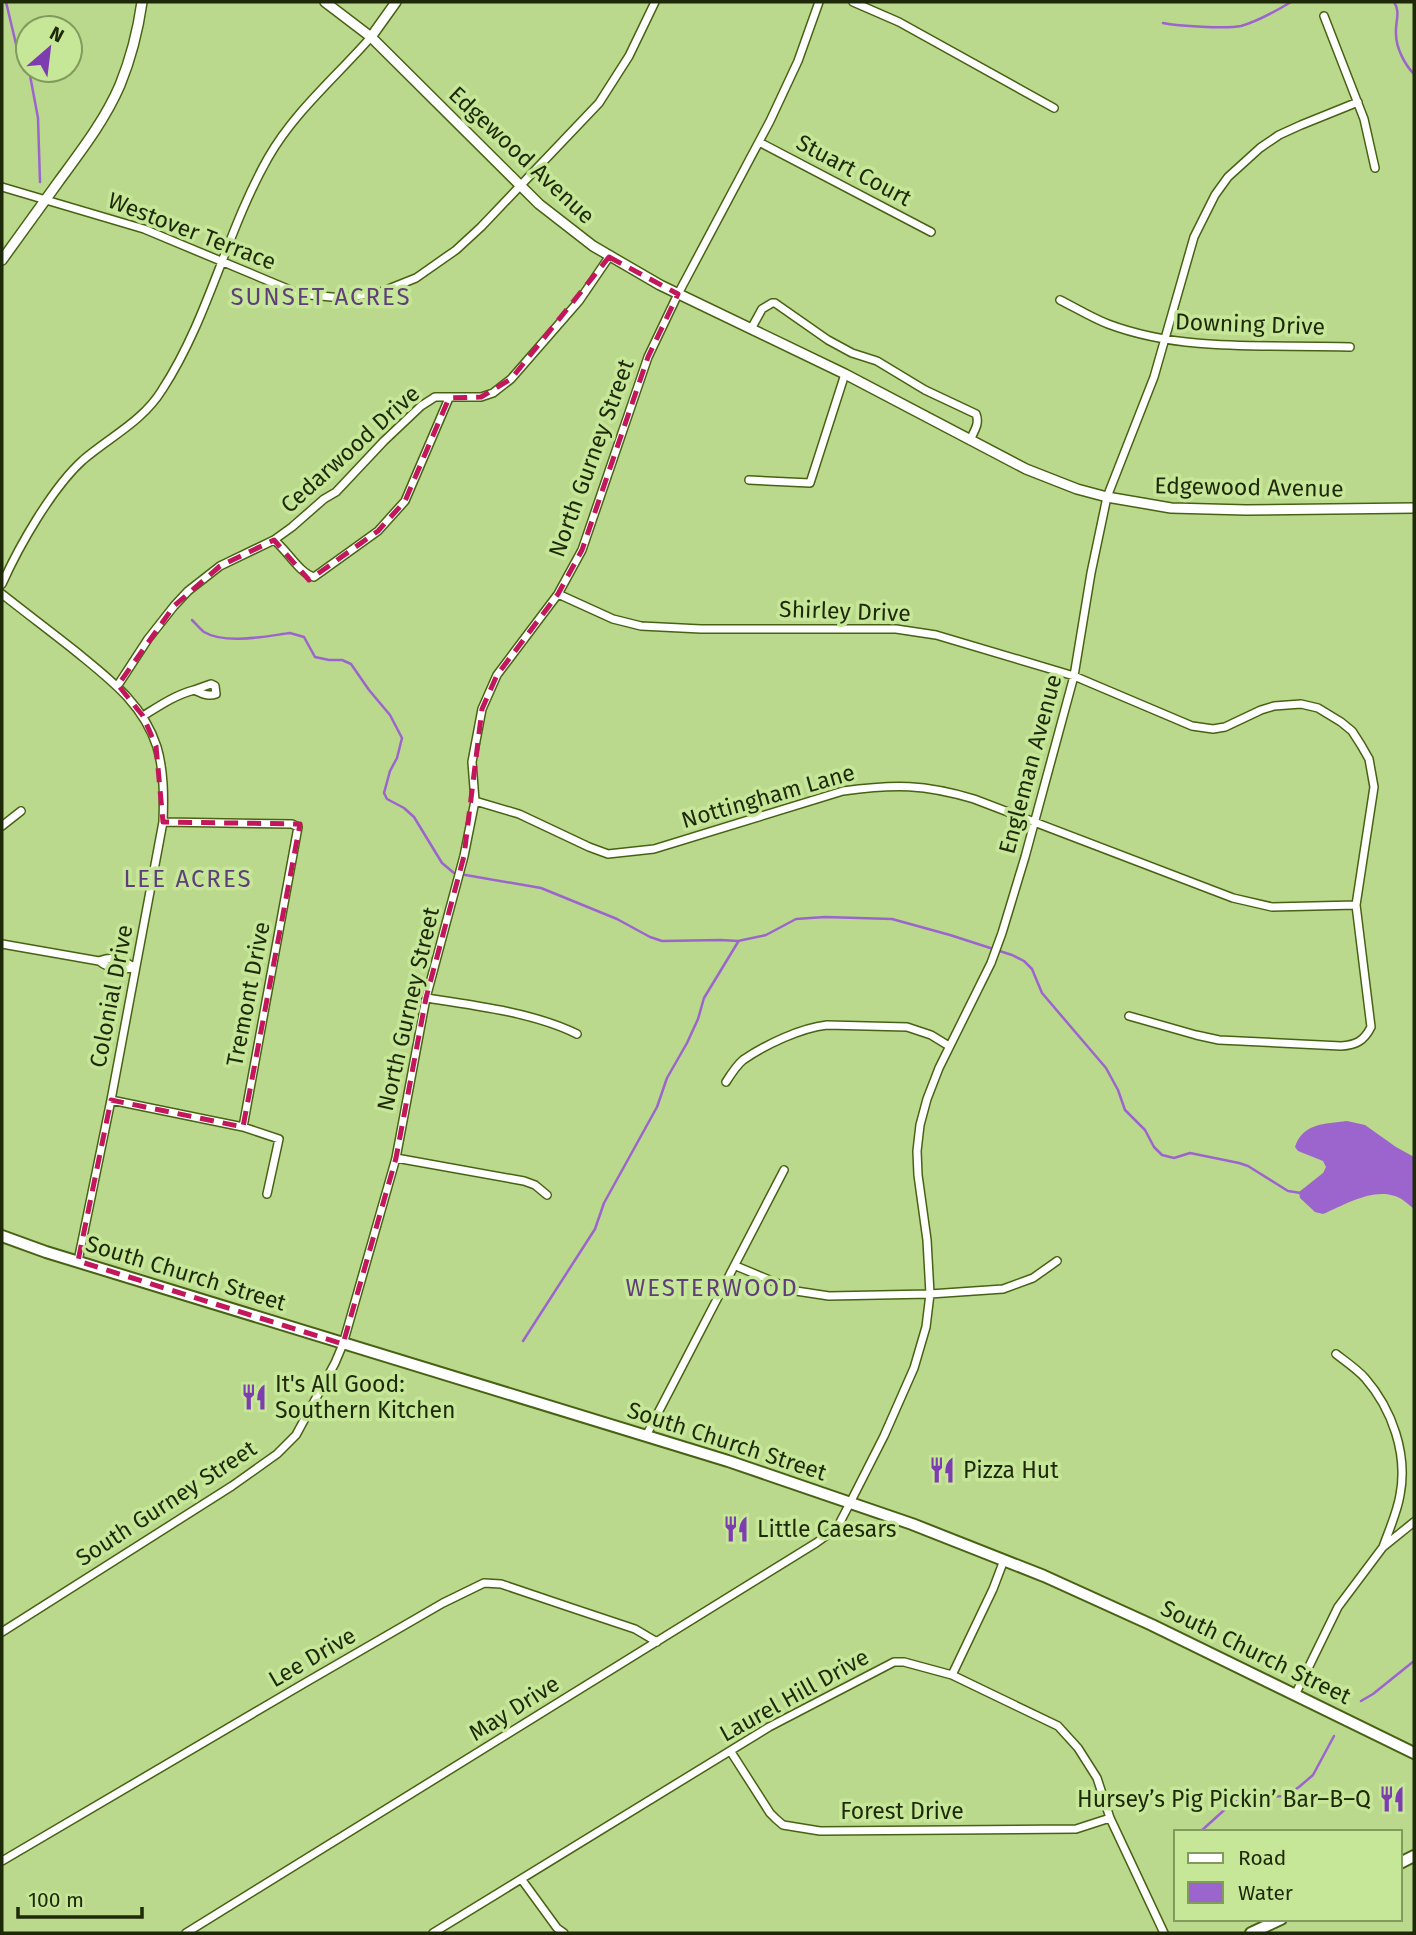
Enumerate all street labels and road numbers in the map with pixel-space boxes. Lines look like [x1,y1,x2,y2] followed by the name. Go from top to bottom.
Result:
[443,80,601,230] street label: Edgewood Avenue
[792,128,917,212] street label: Stuart Court
[104,186,280,276] street label: Westover Terrace
[1174,307,1326,341] street label: Downing Drive
[542,355,640,561] street label: North Gurney Street
[275,379,425,519] street label: Cedarwood Drive
[1154,471,1344,503] street label: Edgewood Avenue
[779,595,911,627] street label: Shirley Drive
[993,671,1067,857] street label: Engleman Avenue
[678,758,858,834] street label: Nottingham Lane
[371,904,445,1114] street label: North Gurney Street
[220,919,276,1069] street label: Tremont Drive
[83,922,139,1070] street label: Colonial Drive
[82,1229,290,1317] street label: South Church Street
[624,1396,831,1487] street label: South Church Street
[70,1434,262,1572] street label: South Gurney Street
[1156,1594,1356,1710] street label: South Church Street
[263,1621,361,1693] street label: Lee Drive
[714,1642,874,1748] street label: Laurel Hill Drive
[464,1669,564,1747] street label: May Drive
[840,1797,964,1825] street label: Forest Drive

